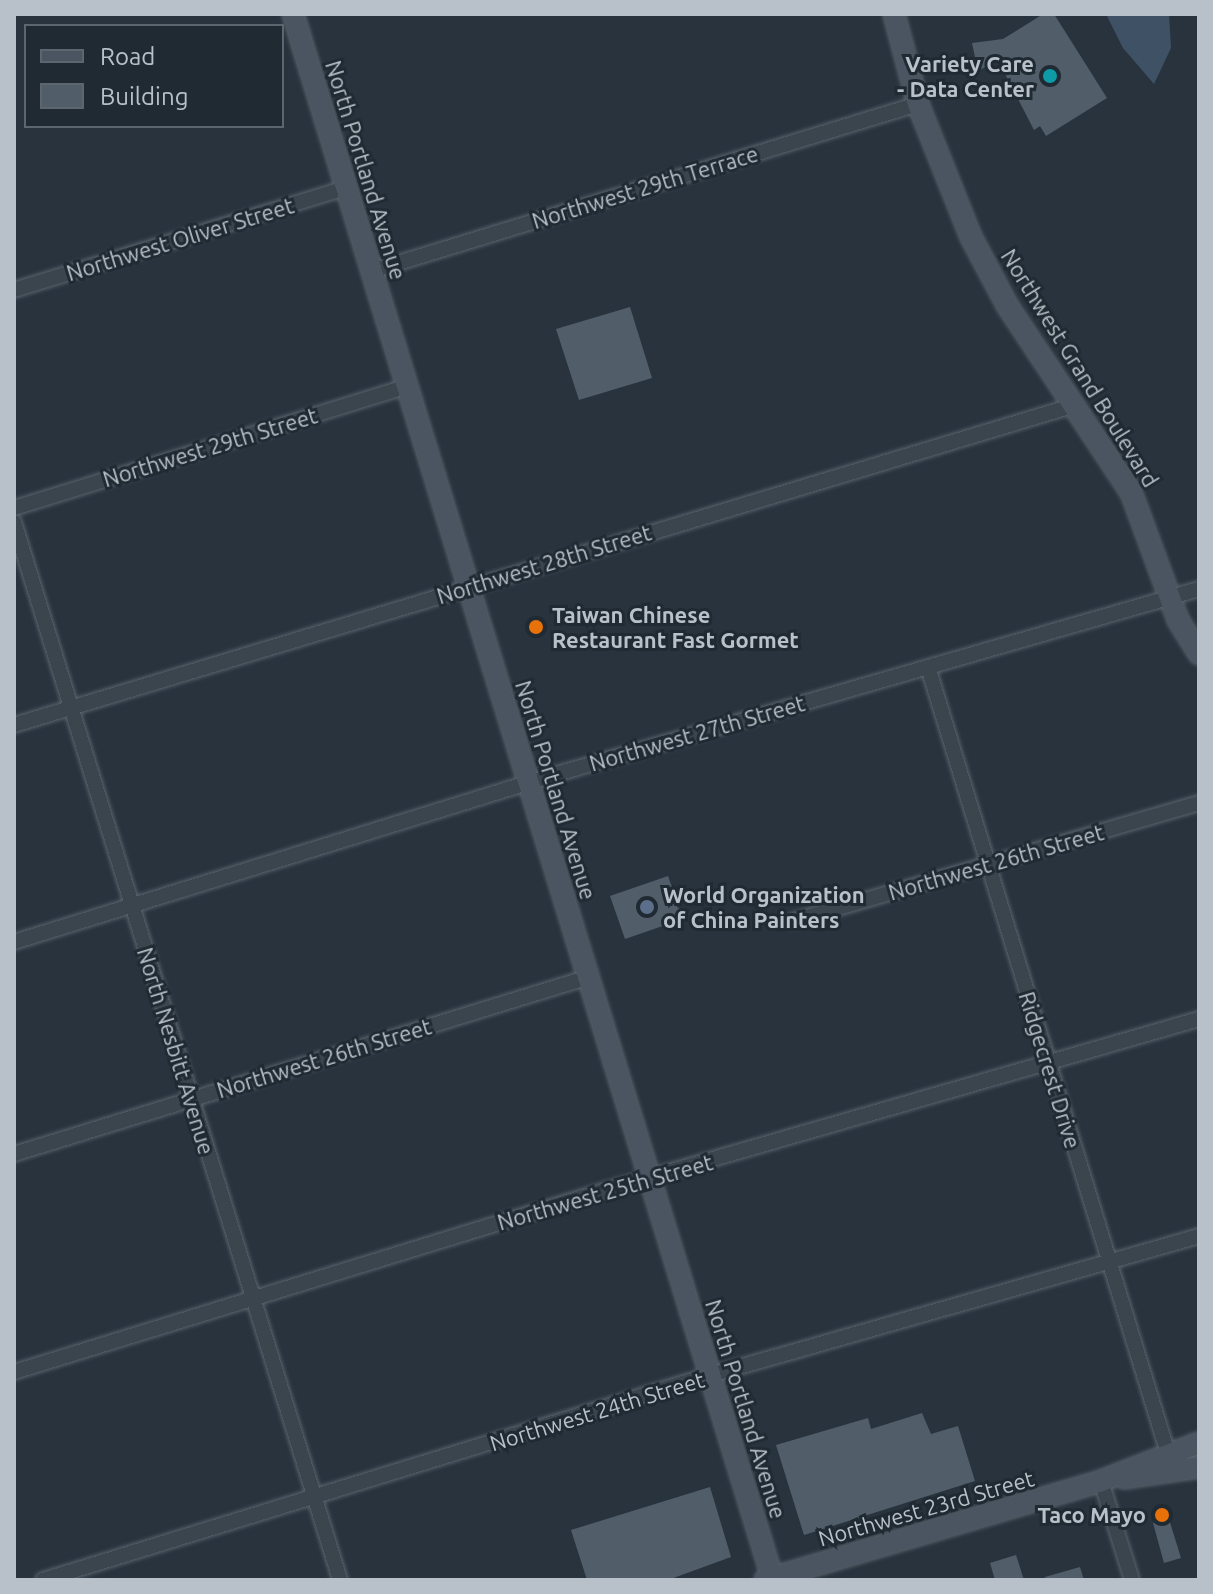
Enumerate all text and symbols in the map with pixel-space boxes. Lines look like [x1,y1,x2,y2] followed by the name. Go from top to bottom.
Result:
[24,24,284,128] legend
[100,43,155,70] text: Road
[897,50,1034,102] place label: Variety Care - Data Center
[320,57,412,283] street label: North Portland Avenue
[1041,67,1059,85] marker: Variety Care - Data Center
[100,83,188,110] text: Building
[529,140,761,234] street label: Northwest 29th Terrace
[63,192,297,286] street label: Northwest Oliver Street
[996,244,1164,492] street label: Northwest Grand Boulevard
[100,402,320,492] street label: Northwest 29th Street
[434,519,654,609] street label: Northwest 28th Street
[552,601,799,652] place label: Taiwan Chinese Restaurant Fast Gormet
[527,618,545,636] marker: Taiwan Chinese Restaurant Fast Gormet
[510,677,602,903] street label: North Portland Avenue
[586,690,808,776] street label: Northwest 27th Street
[885,819,1107,905] street label: Northwest 26th Street
[663,881,865,932] place label: World Organization of China Painters
[638,898,656,916] marker: World Organization of China Painters
[132,944,220,1158] street label: North Nesbitt Avenue
[1014,988,1086,1152] street label: Ridgecrest Drive
[214,1013,434,1103] street label: Northwest 26th Street
[494,1149,716,1235] street label: Northwest 25th Street
[700,1296,792,1522] street label: North Portland Avenue
[487,1366,707,1456] street label: Northwest 24th Street
[815,1465,1037,1551] street label: Northwest 23rd Street
[1037,1502,1146,1528] place label: Taco Mayo
[1153,1506,1171,1524] marker: Taco Mayo

